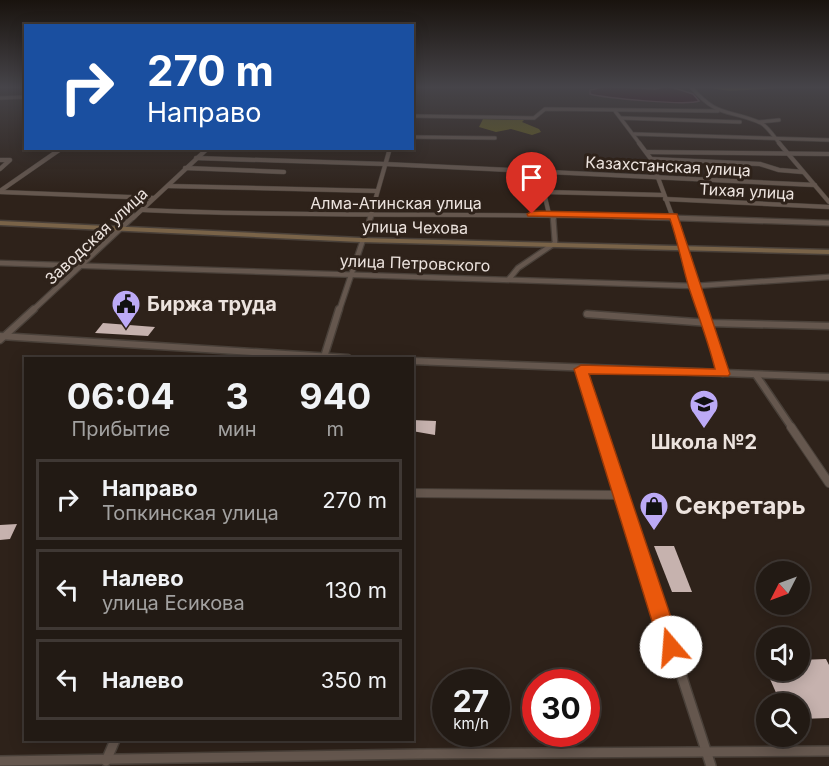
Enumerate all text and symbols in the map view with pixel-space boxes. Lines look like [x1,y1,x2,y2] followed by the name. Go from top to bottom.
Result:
[147,45,274,96] text: 270 m
[48,48,126,126] icon: right
[147,96,262,129] text: Направо
[506,152,557,214] pin
[585,152,751,180] street label: Казахстанская улица
[515,161,548,194] icon: arrive
[699,179,795,203] street label: Тихая улица
[40,183,152,289] street label: Заводская улица
[310,193,482,213] street label: Алма-Атинская улица
[362,216,468,238] street label: улица Чехова
[339,250,491,276] street label: улица Петровского
[110,288,142,330] public building icon: Биржа труда
[147,292,277,316] place label: Биржа труда
[67,374,175,418] text: 06:04
[226,374,249,418] text: 3
[299,374,371,418] text: 940
[688,388,720,430] school or university icon: Школа №2
[72,417,170,441] text: Прибытие
[218,417,257,441] text: мин
[327,417,344,441] text: m
[651,430,757,454] place label: Школа №2
[102,475,198,501] text: Направо
[51,483,84,516] icon: right
[322,487,387,513] text: 270 m
[638,490,670,532] shop icon: Секретарь
[675,491,806,520] place label: Секретарь
[102,501,279,525] text: Топкинская улица
[756,561,810,615] north arrow
[756,561,810,747] map controls
[102,565,184,591] text: Налево
[51,573,84,606] icon: left
[325,577,387,603] text: 130 m
[102,591,245,615] text: улица Есикова
[639,615,703,679] position arrow
[756,627,810,681] button: sound
[51,663,84,696] icon: left
[102,667,184,693] text: Налево
[321,667,387,693] text: 350 m
[522,669,600,747] speed limit sign: 30
[453,683,489,719] text: 27
[756,693,810,747] button: search
[453,714,489,733] text: km/h

